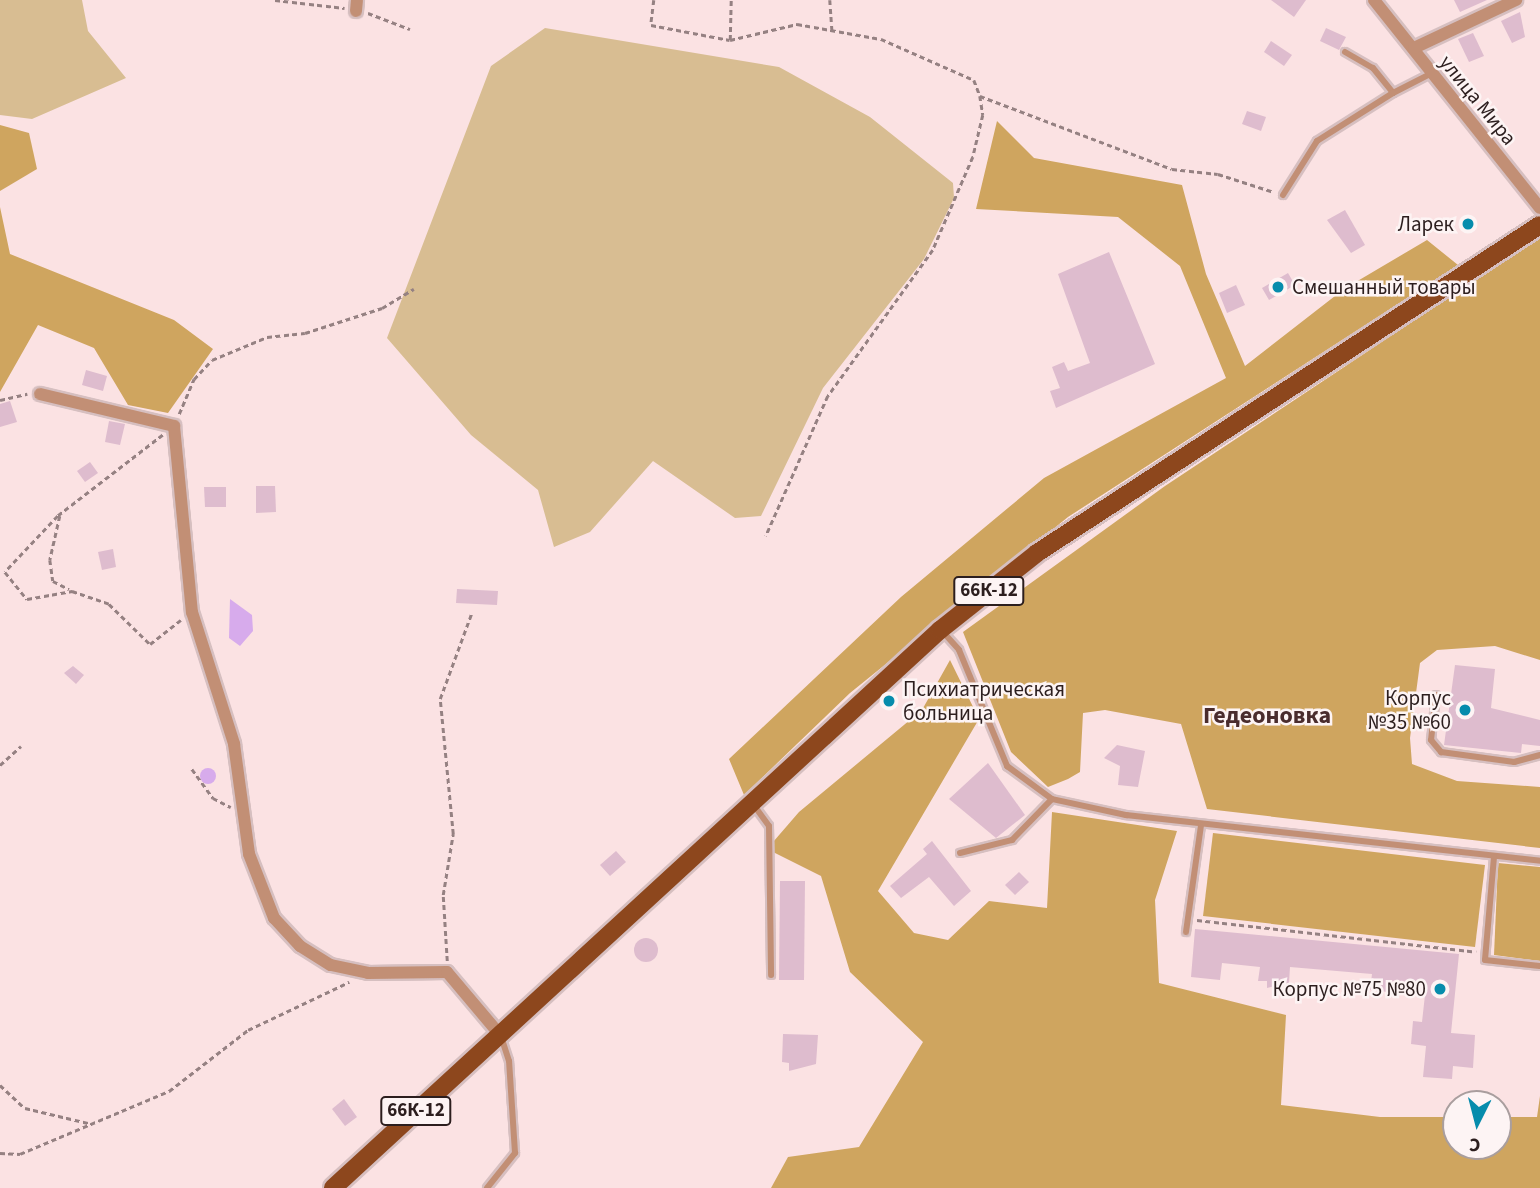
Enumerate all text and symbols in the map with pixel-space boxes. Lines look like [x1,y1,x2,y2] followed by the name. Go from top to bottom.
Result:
[1434,50,1522,150] street label: улица Мира
[1398,211,1454,237] place label: Ларек
[1460,216,1476,232] marker: Ларек
[1292,274,1476,300] place label: Смешанный товары
[1270,279,1286,295] marker: Смешанный товары
[952,576,1026,606] road number: 66К-12
[903,676,1065,726] place label: Психиатрическая больница
[1368,685,1451,735] place label: Корпус №35 №60
[881,693,897,709] marker: Психиатрическая больница
[1203,702,1331,730] district label: Гедеоновка
[1457,702,1473,718] marker: Корпус №35 №60
[1272,976,1426,1002] place label: Корпус №75 №80
[1432,981,1448,997] marker: Корпус №75 №80
[1442,1090,1512,1160] north arrow
[379,1096,453,1126] road number: 66К-12
[1468,1130,1482,1158] text: С

